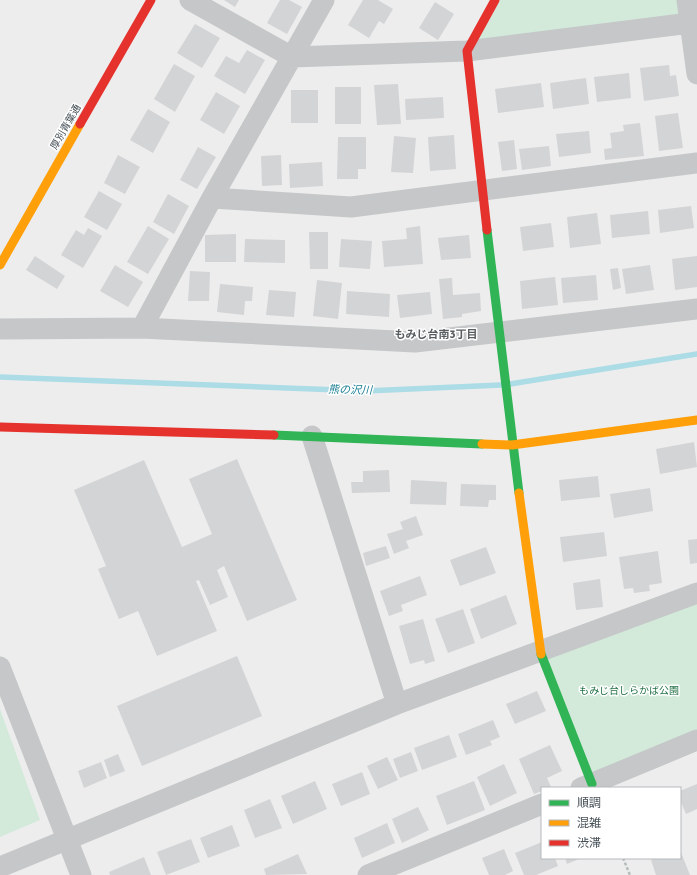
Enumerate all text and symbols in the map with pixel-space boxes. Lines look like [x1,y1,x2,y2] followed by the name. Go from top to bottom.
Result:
[48,102,84,152] street label: 厚別青葉通
[395,328,477,341] district label: もみじ台南3丁目
[328,383,373,397] water label: 熊の沢川
[579,685,679,697] park label: もみじ台しらかば公園
[541,787,681,859] legend
[577,796,601,811] text: 順調
[577,816,601,831] text: 混雑
[577,836,601,851] text: 渋滞

